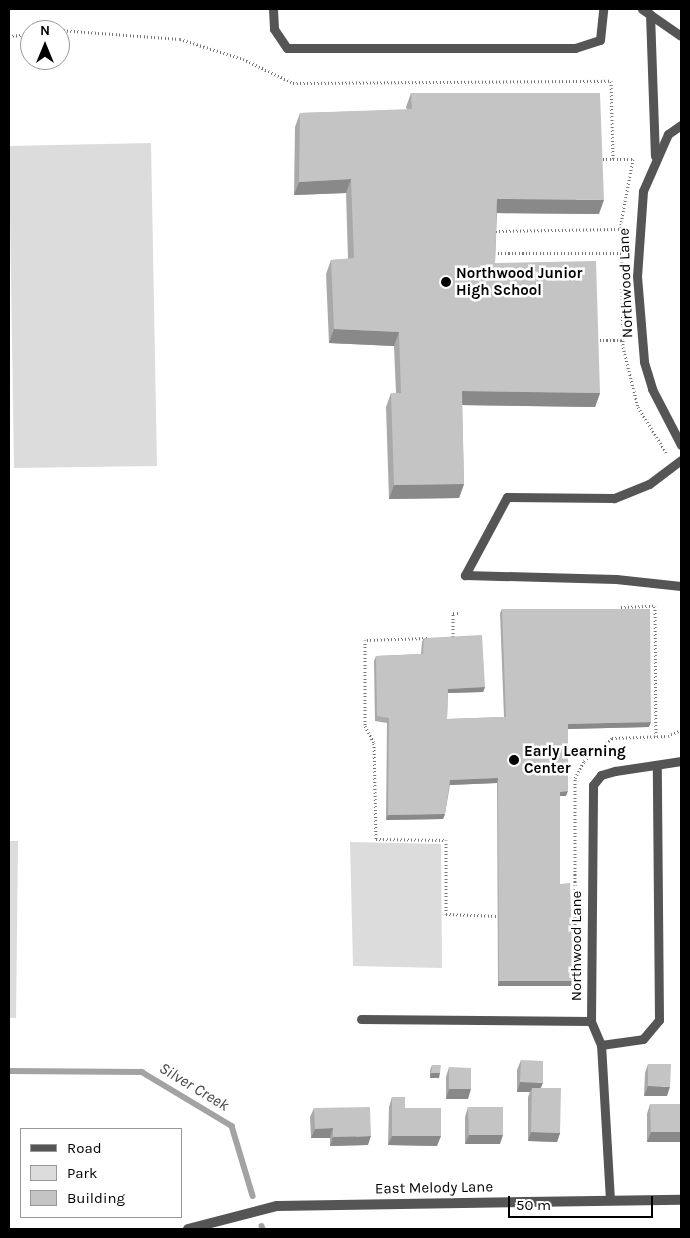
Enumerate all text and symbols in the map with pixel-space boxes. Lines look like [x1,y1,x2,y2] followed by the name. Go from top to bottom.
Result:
[20,20,70,70] north arrow
[40,22,50,39] text: N
[615,228,637,338] street label: Northwood Lane
[456,264,582,299] place label: Northwood Junior High School
[440,276,452,288] marker: Northwood Junior High School
[524,742,626,777] place label: Early Learning Center
[508,754,520,766] marker: Early Learning Center
[568,891,586,1001] street label: Northwood Lane
[156,1059,232,1115] water label: Silver Creek
[20,1128,182,1218] legend
[67,1139,102,1157] text: Road
[67,1164,97,1182] text: Park
[375,1178,493,1198] street label: East Melody Lane
[510,1186,655,1218] scale bar
[67,1189,125,1207] text: Building
[516,1196,551,1214] text: 50 m

